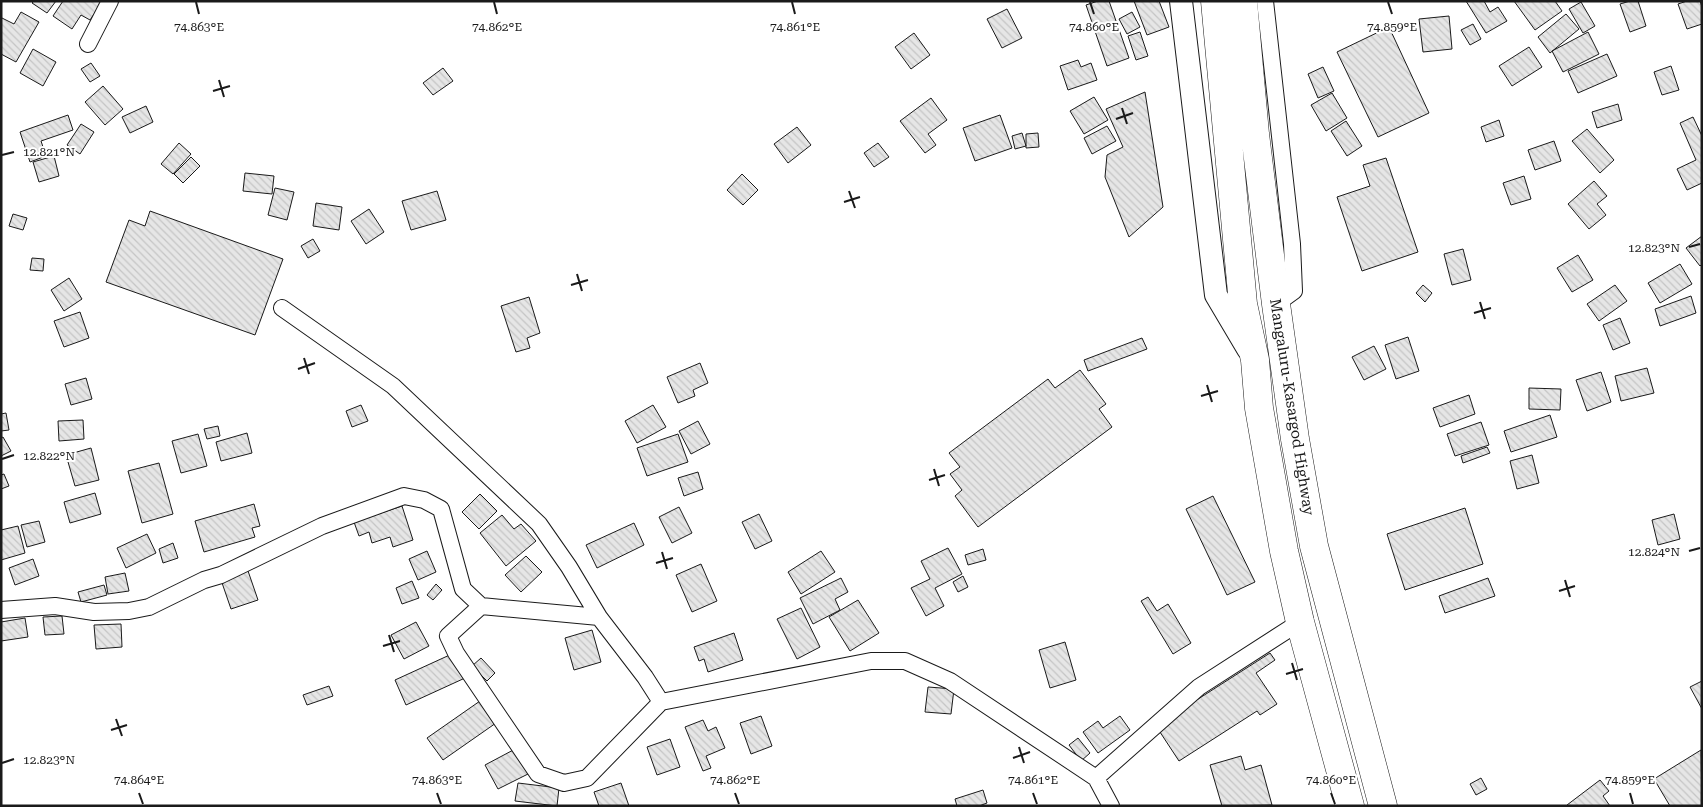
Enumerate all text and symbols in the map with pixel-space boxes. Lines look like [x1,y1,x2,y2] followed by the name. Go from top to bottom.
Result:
[174,20,224,34] text: 74.863°E
[472,20,522,34] text: 74.862°E
[770,20,820,34] text: 74.861°E
[1069,20,1119,34] text: 74.860°E
[1367,20,1417,34] text: 74.859°E
[23,145,75,159] text: 12.821°N
[1628,241,1680,255] text: 12.823°N
[1266,297,1318,517] street label: Mangaluru-Kasargod Highway
[23,449,75,463] text: 12.822°N
[1628,545,1680,559] text: 12.824°N
[23,753,75,767] text: 12.823°N
[114,773,164,787] text: 74.864°E
[412,773,462,787] text: 74.863°E
[710,773,760,787] text: 74.862°E
[1008,773,1058,787] text: 74.861°E
[1306,773,1356,787] text: 74.860°E
[1605,773,1655,787] text: 74.859°E

